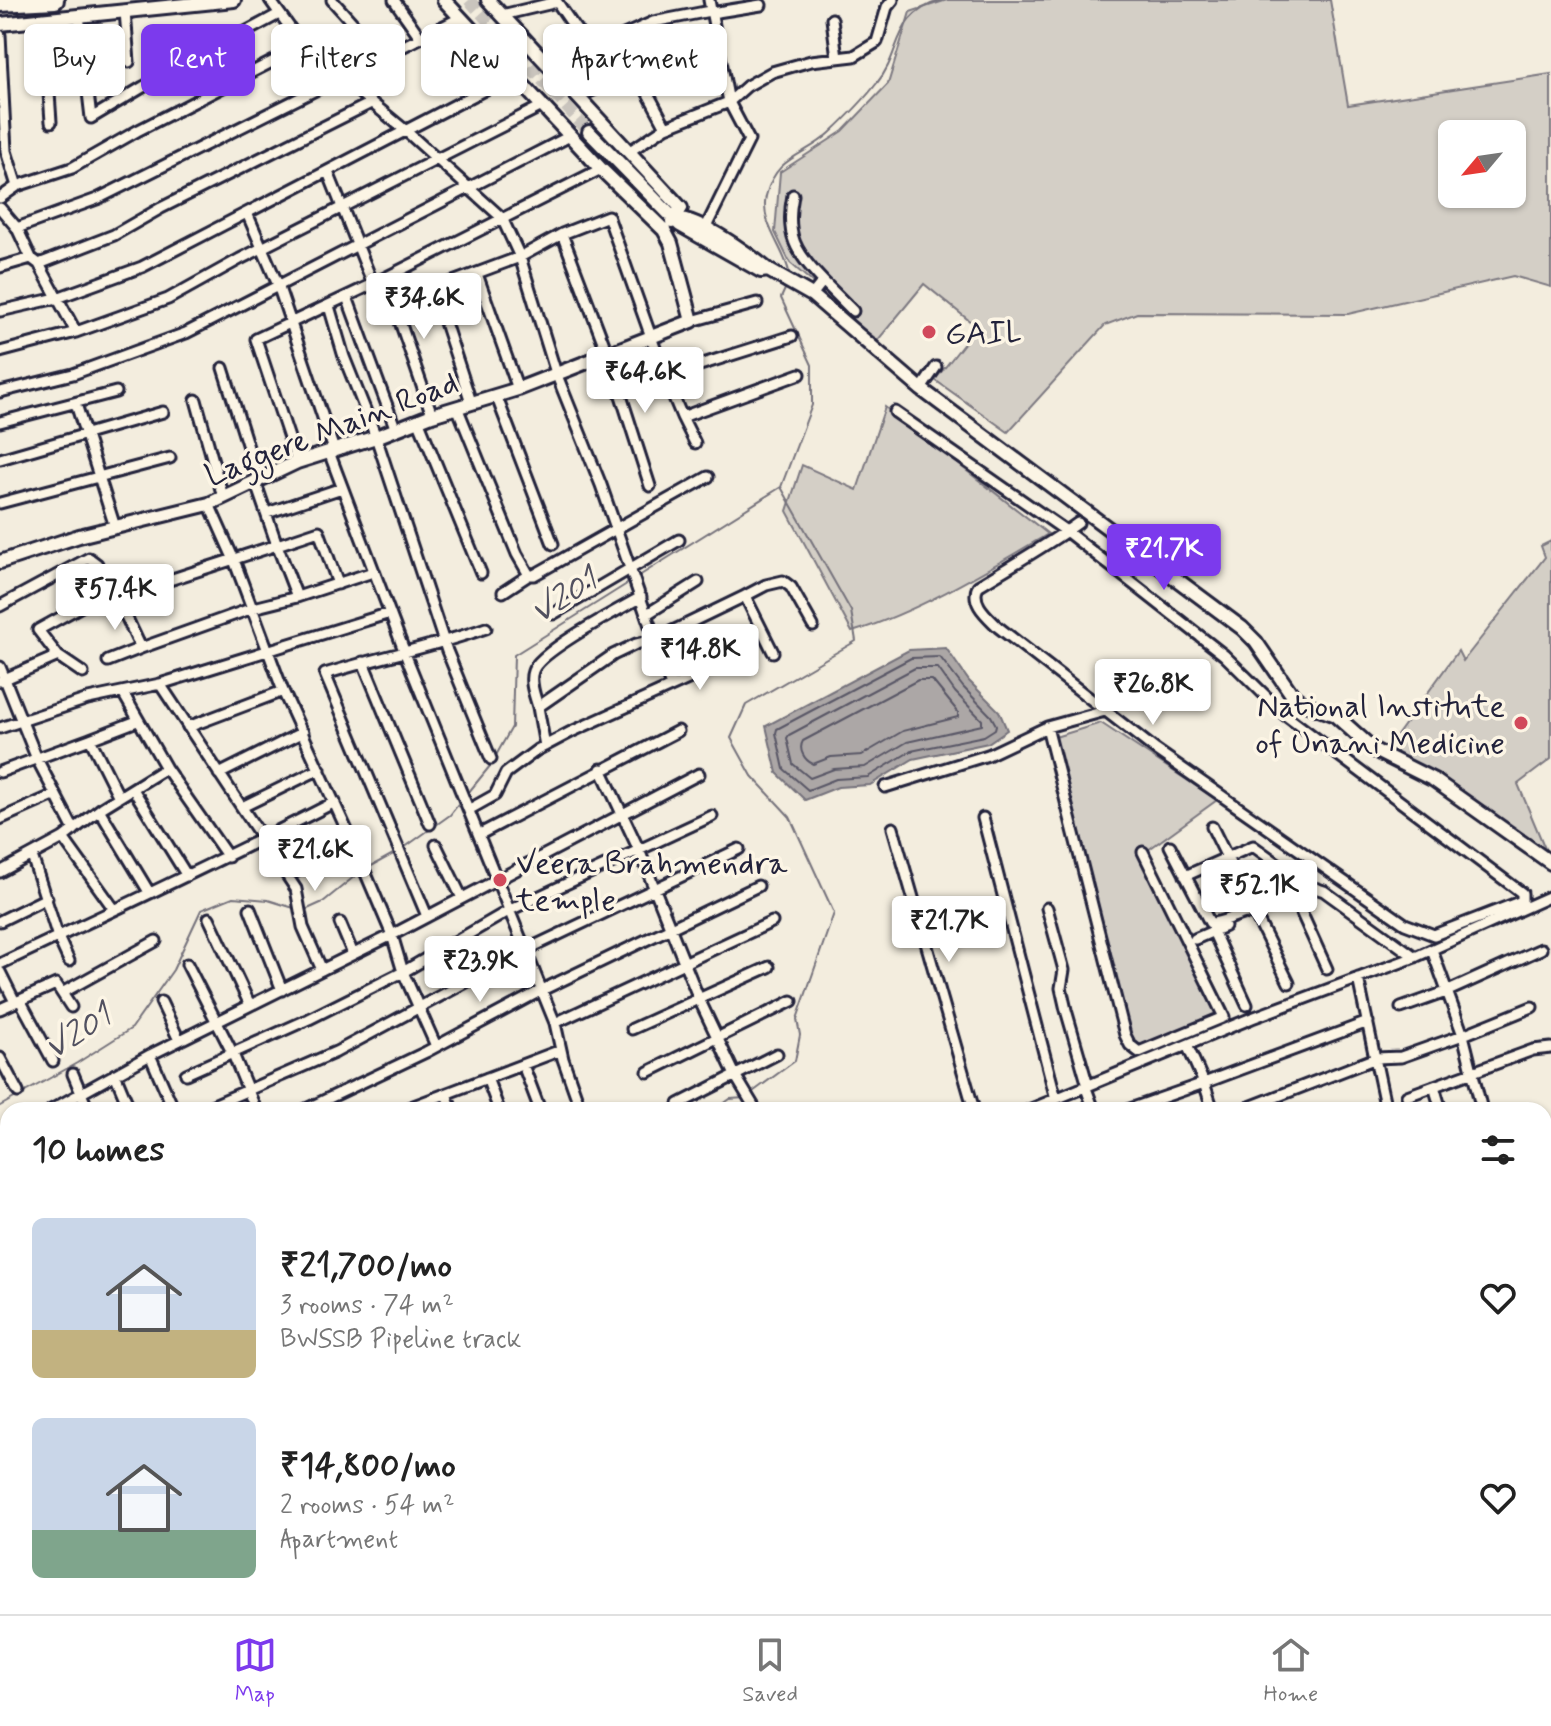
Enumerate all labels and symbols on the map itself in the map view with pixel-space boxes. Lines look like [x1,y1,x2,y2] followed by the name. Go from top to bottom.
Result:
[1438,120,1526,208] north arrow
[359,273,489,341] pin: ₹34.6K
[945,313,1022,355] place label: GAIL
[920,323,938,341] marker: GAIL
[580,347,710,415] pin: ₹64.6K
[199,362,465,500] street label: Laggere Main Road
[1099,524,1229,592] pin: ₹21.7K
[522,557,610,635] water label: V201
[50,564,180,632] pin: ₹57.4K
[635,624,765,692] pin: ₹14.8K
[1088,659,1218,727] pin: ₹26.8K
[1255,686,1505,765] place label: National Institute of Unani Medicine
[1512,714,1530,732] marker: National Institute of Unani Medicine
[250,825,380,893] pin: ₹21.6K
[515,843,788,922] place label: Veera Brahmendra temple
[1194,860,1324,928] pin: ₹52.1K
[491,871,509,889] marker: Veera Brahmendra temple
[884,896,1014,964] pin: ₹21.7K
[415,936,545,1004] pin: ₹23.9K
[36,993,124,1071] water label: V201

